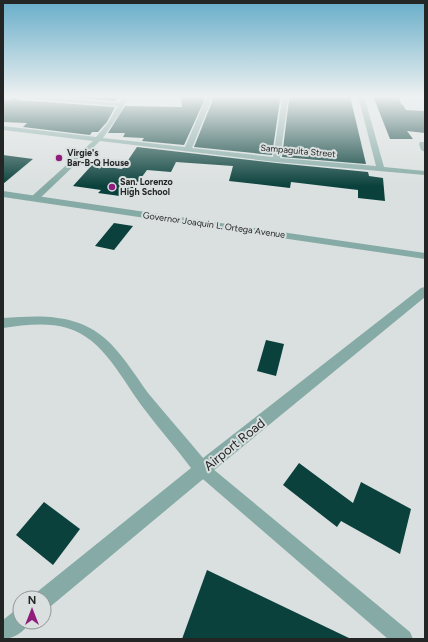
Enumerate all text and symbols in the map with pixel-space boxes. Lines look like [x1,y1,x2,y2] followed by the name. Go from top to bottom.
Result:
[260,142,337,159] street label: Sampaguita Street
[67,147,129,168] place label: Virgie's Bar-B-Q House
[54,153,64,163] marker: Virgie's Bar-B-Q House
[120,176,173,197] place label: San. Lorenzo High School
[107,182,117,192] marker: San. Lorenzo High School
[142,209,286,240] street label: Governor Joaquin L. Ortega Avenue
[201,415,268,473] street label: Airport Road
[12,590,52,630] north arrow
[28,594,36,607] text: N

